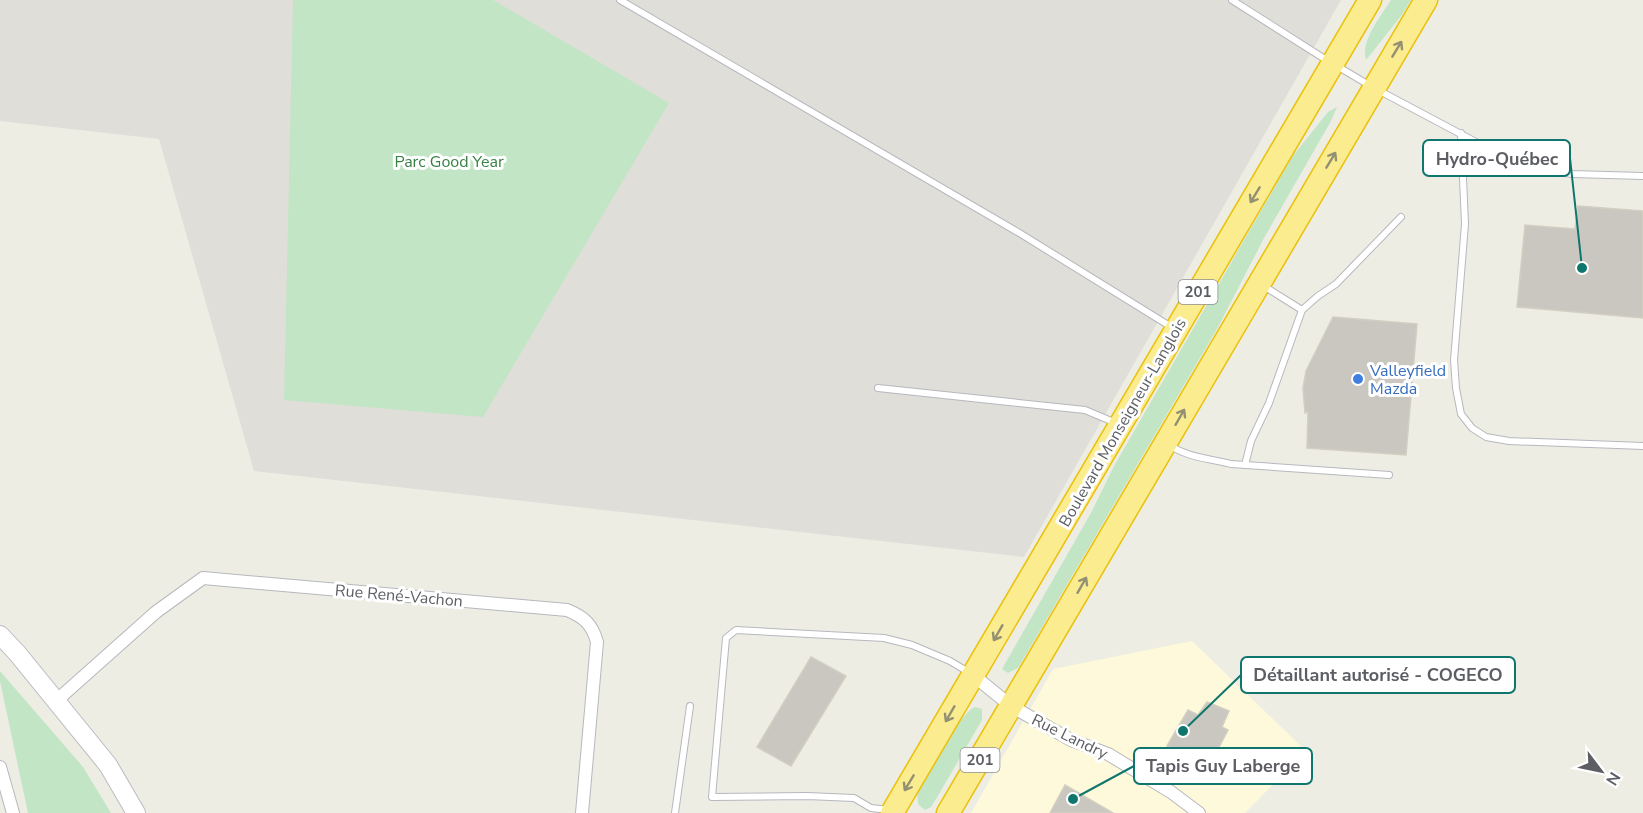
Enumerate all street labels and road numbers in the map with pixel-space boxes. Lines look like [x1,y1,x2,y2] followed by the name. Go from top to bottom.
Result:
[1178,280,1218,304] road number: 201
[1054,314,1192,531] street label: Boulevard Monseigneur-Langlois
[334,579,464,613] street label: Rue René-Vachon
[1028,709,1112,765] street label: Rue Landry
[960,748,1000,772] road number: 201

